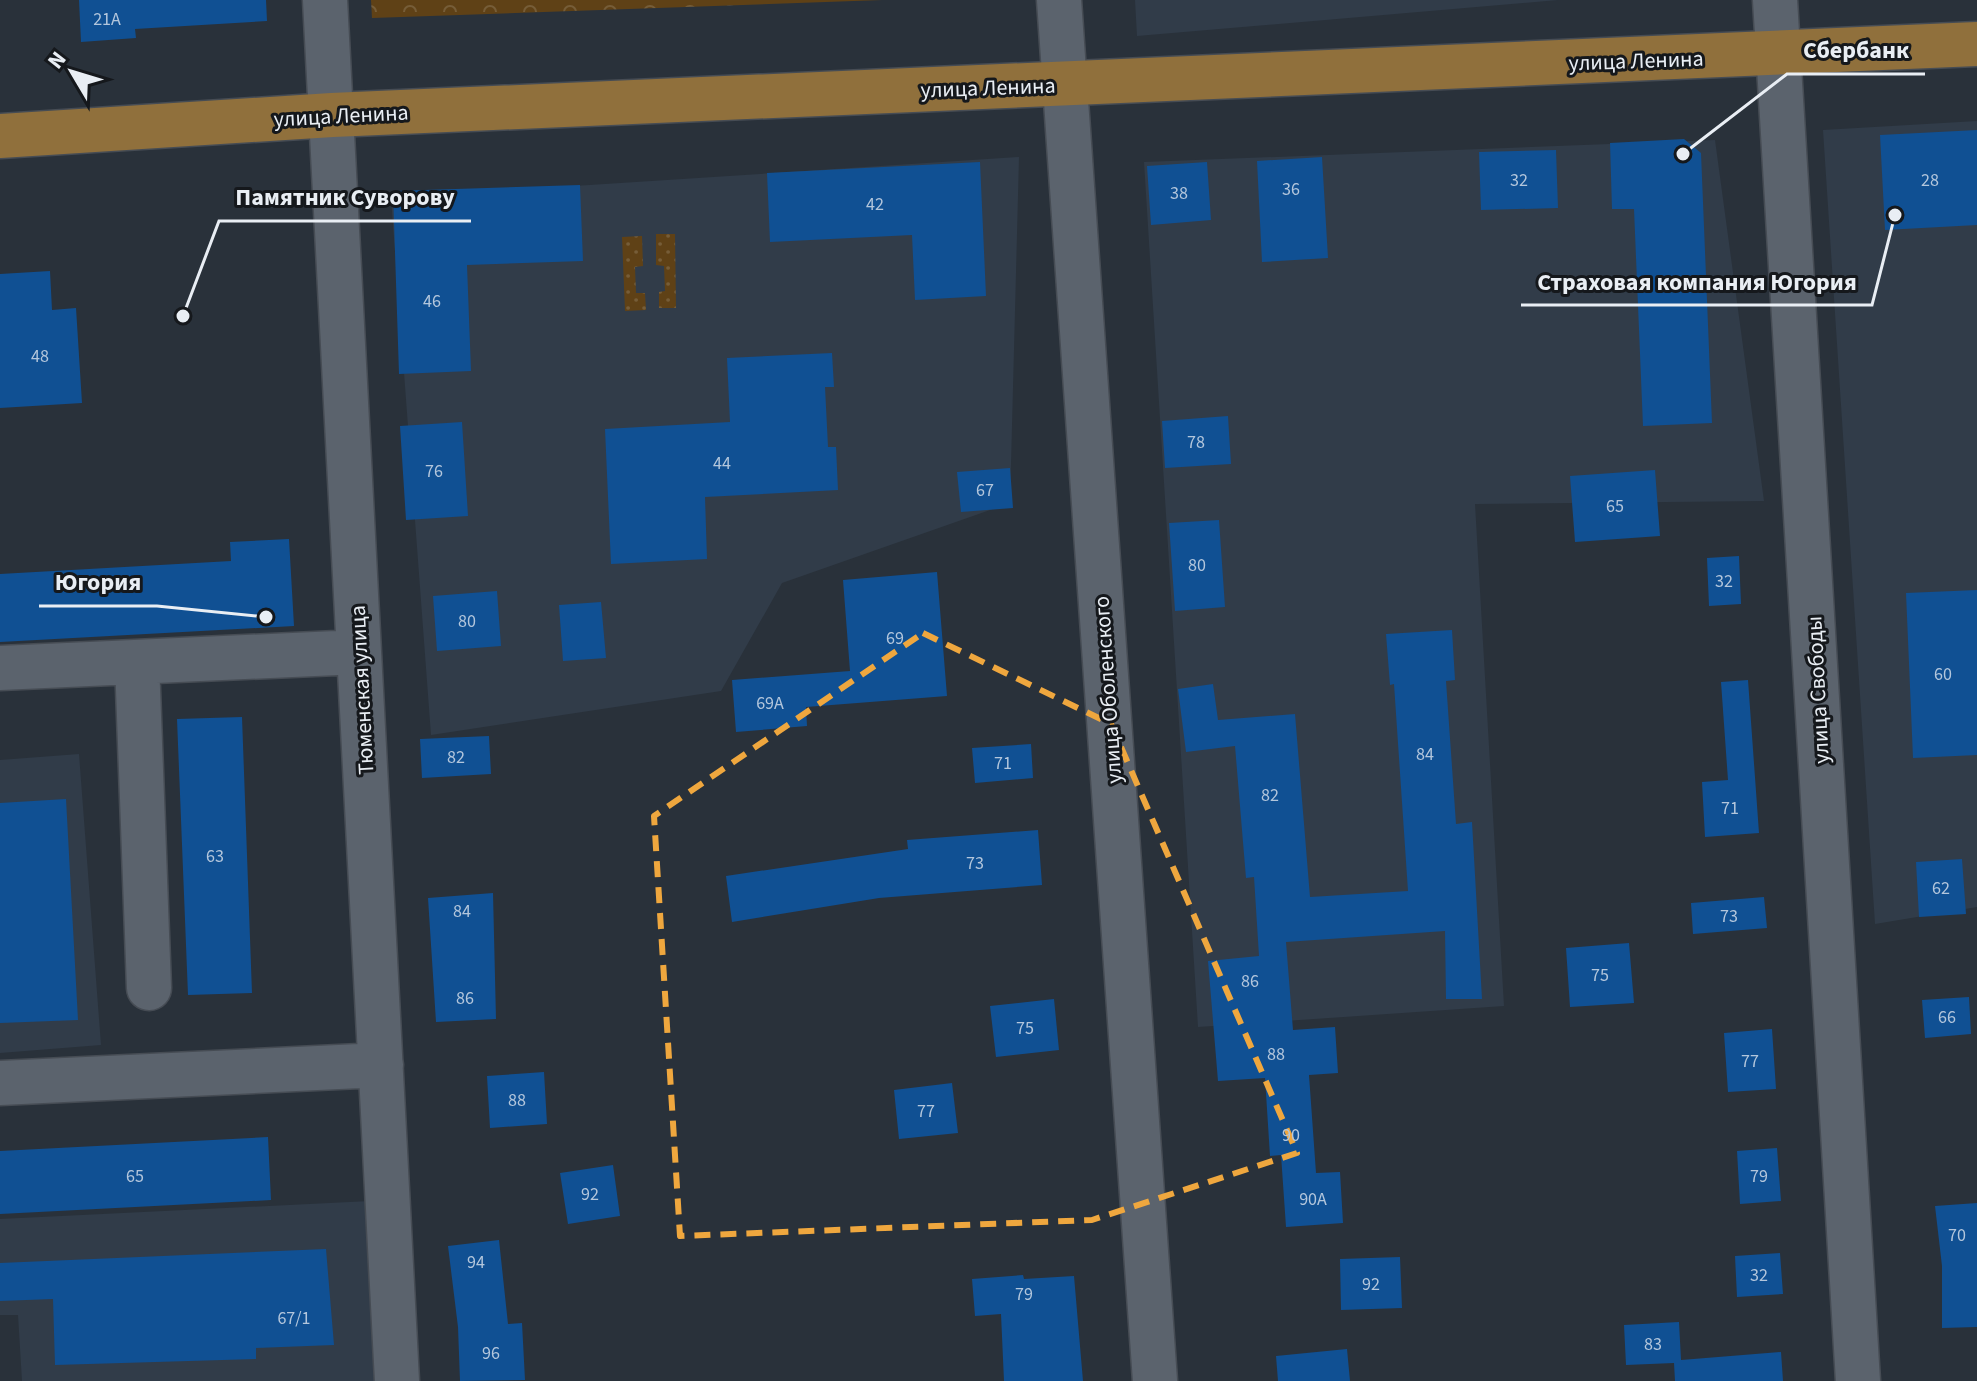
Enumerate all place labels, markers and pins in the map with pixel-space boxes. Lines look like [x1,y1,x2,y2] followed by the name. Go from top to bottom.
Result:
[1787,26,1925,74] callout: Сбербанк
[219,173,471,221] callout: Памятник Суворову
[1521,257,1872,305] callout: Страховая компания Югория
[39,558,157,606] callout: Югория

